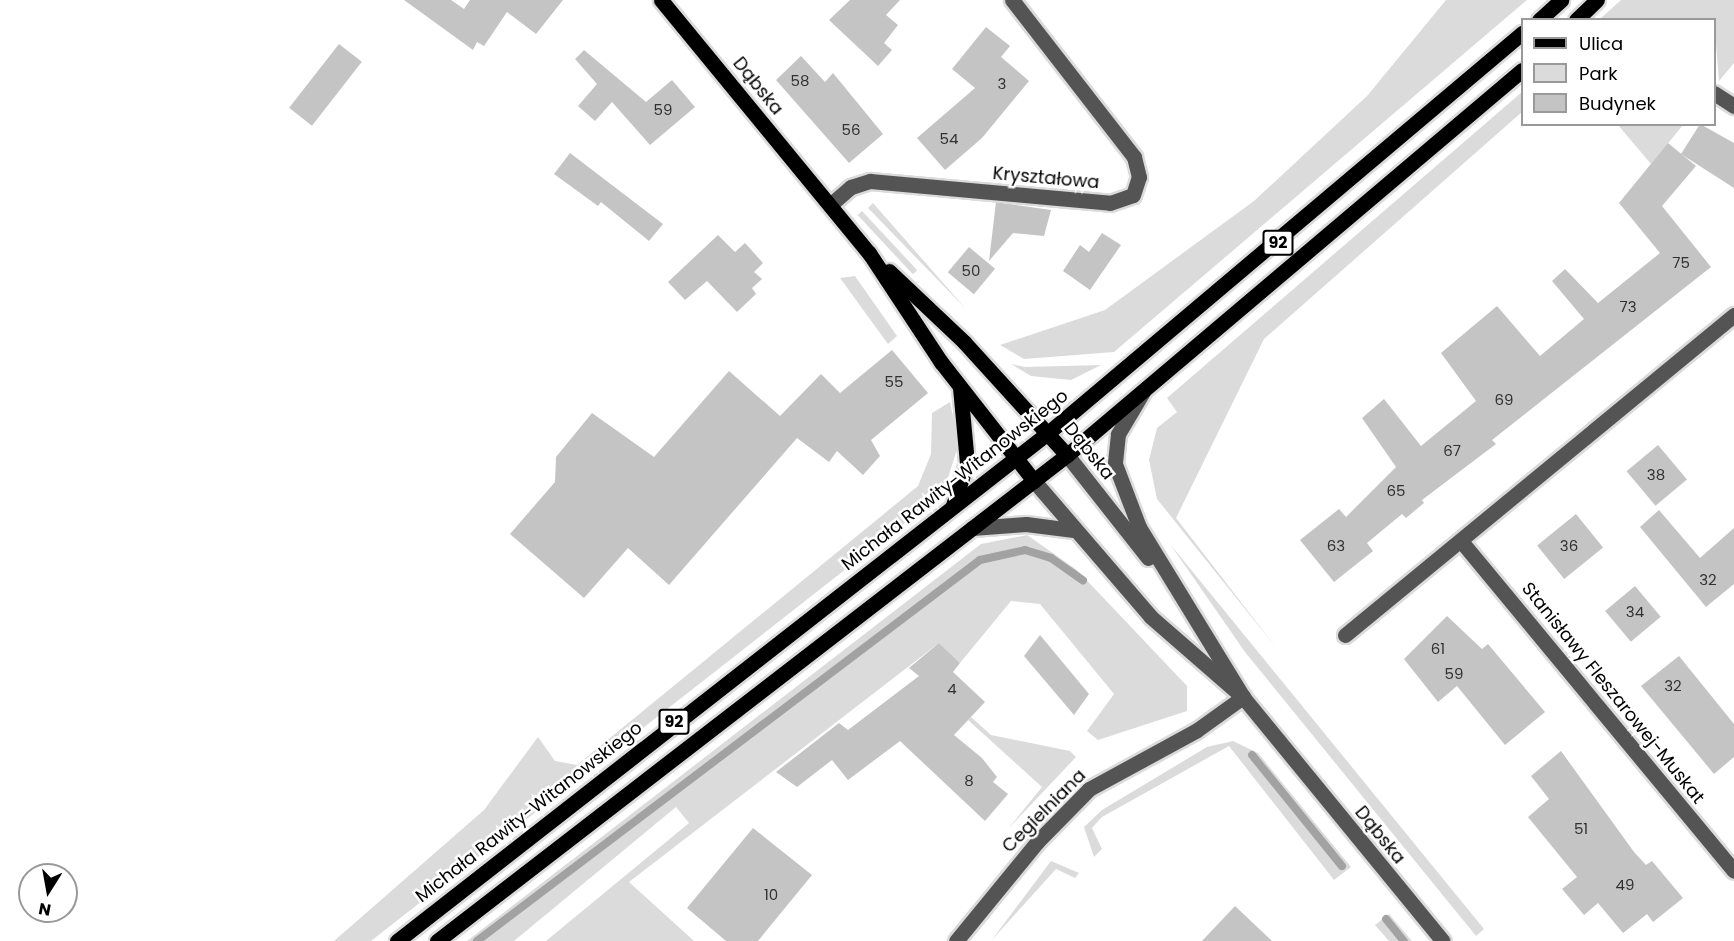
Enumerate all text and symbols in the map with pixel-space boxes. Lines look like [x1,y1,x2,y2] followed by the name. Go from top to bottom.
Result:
[1521,18,1716,126] legend
[1579,31,1623,56] text: Ulica
[728,53,788,119] street label: Dąbska
[1579,61,1618,86] text: Park
[791,72,809,90] house number: 58
[998,75,1006,93] house number: 3
[1579,91,1656,116] text: Budynek
[654,101,672,119] house number: 59
[842,121,860,139] house number: 56
[940,130,958,148] house number: 54
[992,163,1100,193] street label: Kryształowa
[1262,230,1294,256] road number: 92
[1672,254,1690,272] house number: 75
[962,262,980,280] house number: 50
[1619,298,1637,316] house number: 73
[885,373,903,391] house number: 55
[837,385,1073,575] street label: Michała Rawity-Witanowskiego
[1495,391,1513,409] house number: 69
[1059,418,1119,484] street label: Dąbska
[1443,442,1461,460] house number: 67
[1647,466,1665,484] house number: 38
[1387,482,1405,500] house number: 65
[1327,537,1345,555] house number: 63
[1560,537,1578,555] house number: 36
[1699,571,1717,589] house number: 32
[1517,578,1709,808] street label: Stanisławy Fleszarowej-Muskat
[1626,603,1644,621] house number: 34
[1431,640,1445,658] house number: 61
[1445,665,1463,683] house number: 59
[1664,677,1682,695] house number: 32
[947,680,957,698] house number: 4
[658,709,690,735] road number: 92
[411,717,647,907] street label: Michała Rawity-Witanowskiego
[998,765,1090,857] street label: Cegielniana
[964,772,974,790] house number: 8
[1350,802,1410,868] street label: Dąbska
[1574,820,1588,838] house number: 51
[18,863,78,923] north arrow
[1616,876,1634,894] house number: 49
[764,886,778,904] house number: 10
[37,897,53,922] text: N

